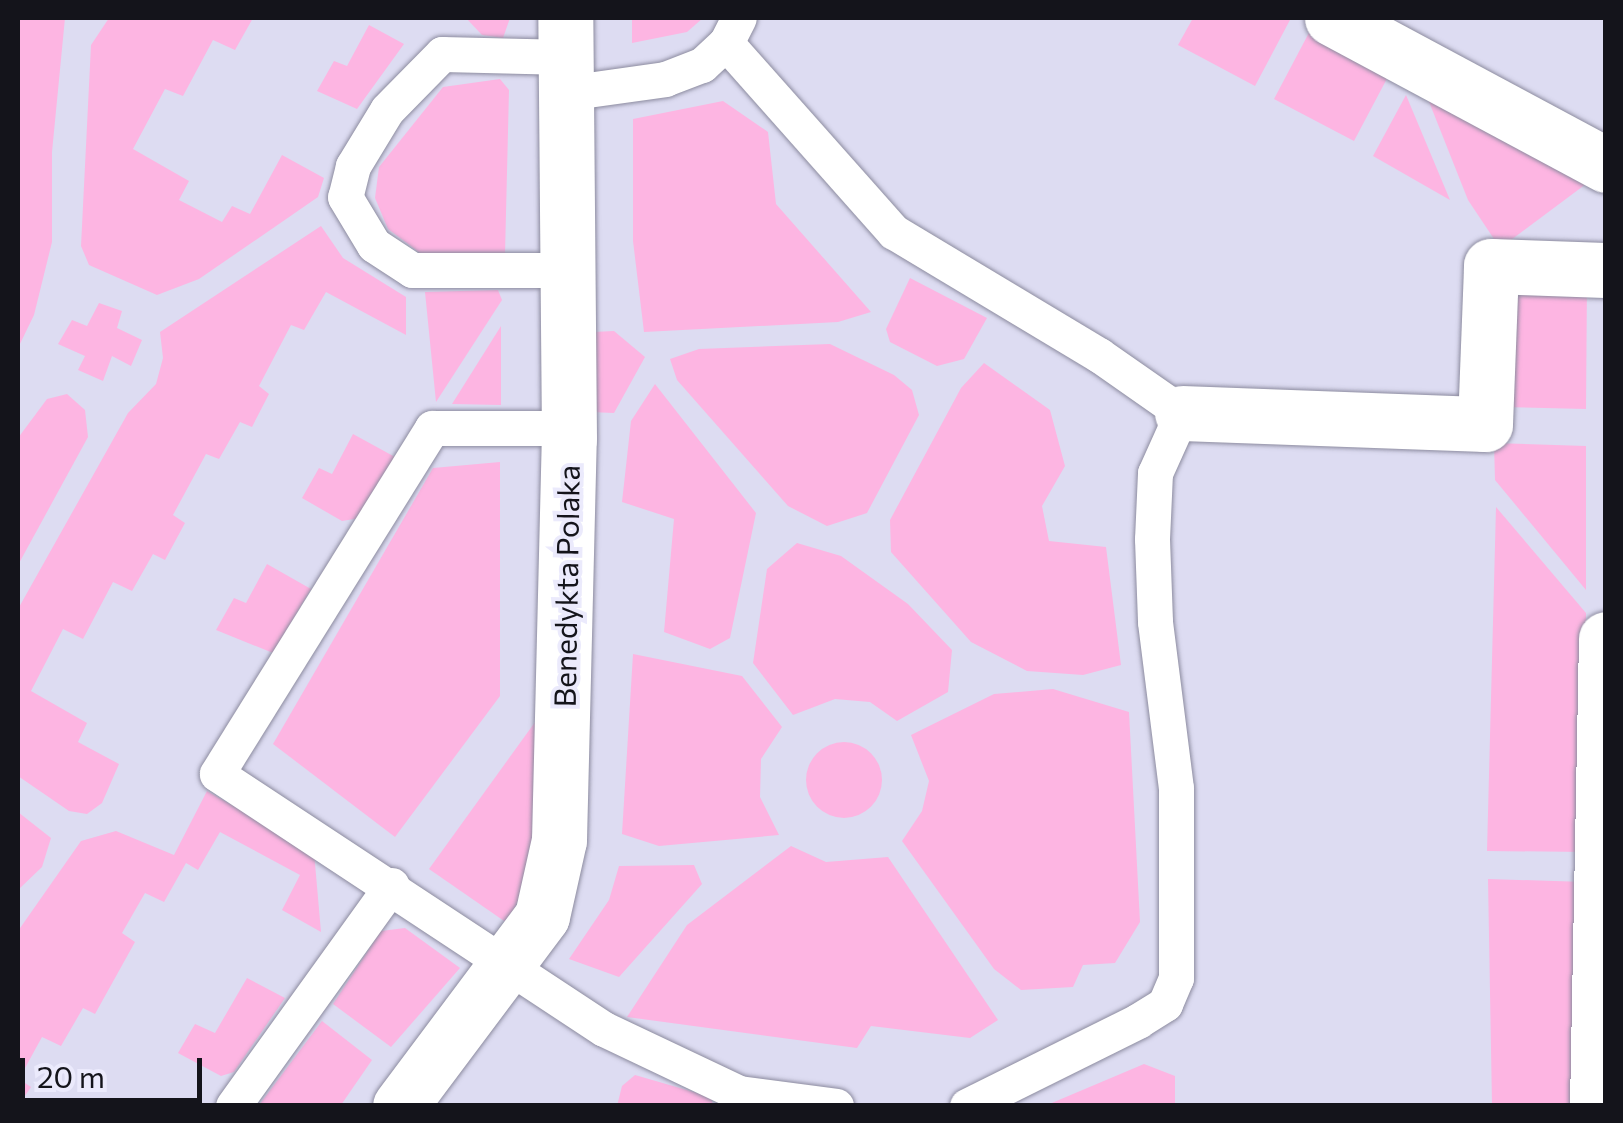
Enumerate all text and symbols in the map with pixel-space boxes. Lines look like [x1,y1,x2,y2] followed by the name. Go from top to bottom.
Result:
[546,464,586,708] street label: Benedykta Polaka
[25,1038,208,1100] scale bar
[37,1057,105,1094] text: 20 m

